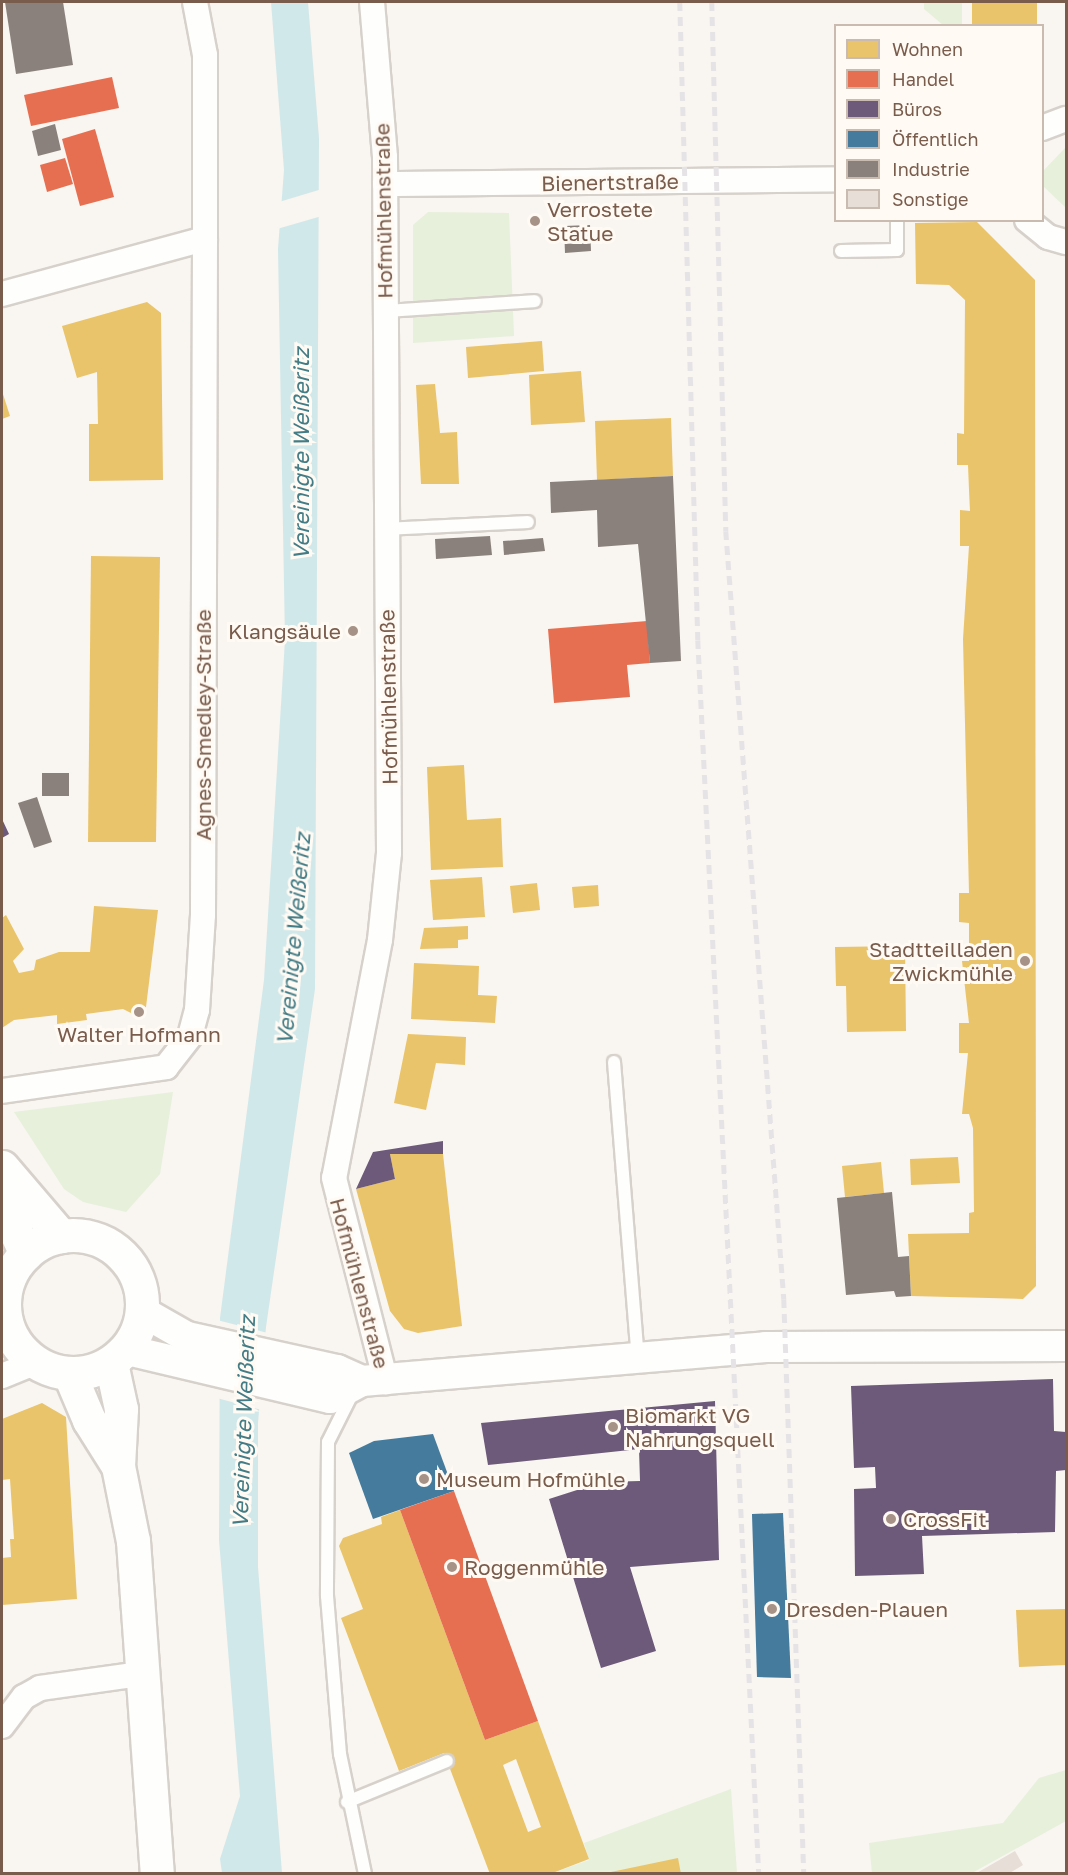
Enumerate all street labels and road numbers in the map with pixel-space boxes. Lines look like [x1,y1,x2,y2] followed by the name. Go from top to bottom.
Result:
[369,123,397,299] street label: Hofmühlenstraße
[541,168,679,196] street label: Bienertstraße
[190,609,216,841] street label: Agnes-Smedley-Straße
[374,609,402,785] street label: Hofmühlenstraße
[325,1195,395,1371] street label: Hofmühlenstraße

